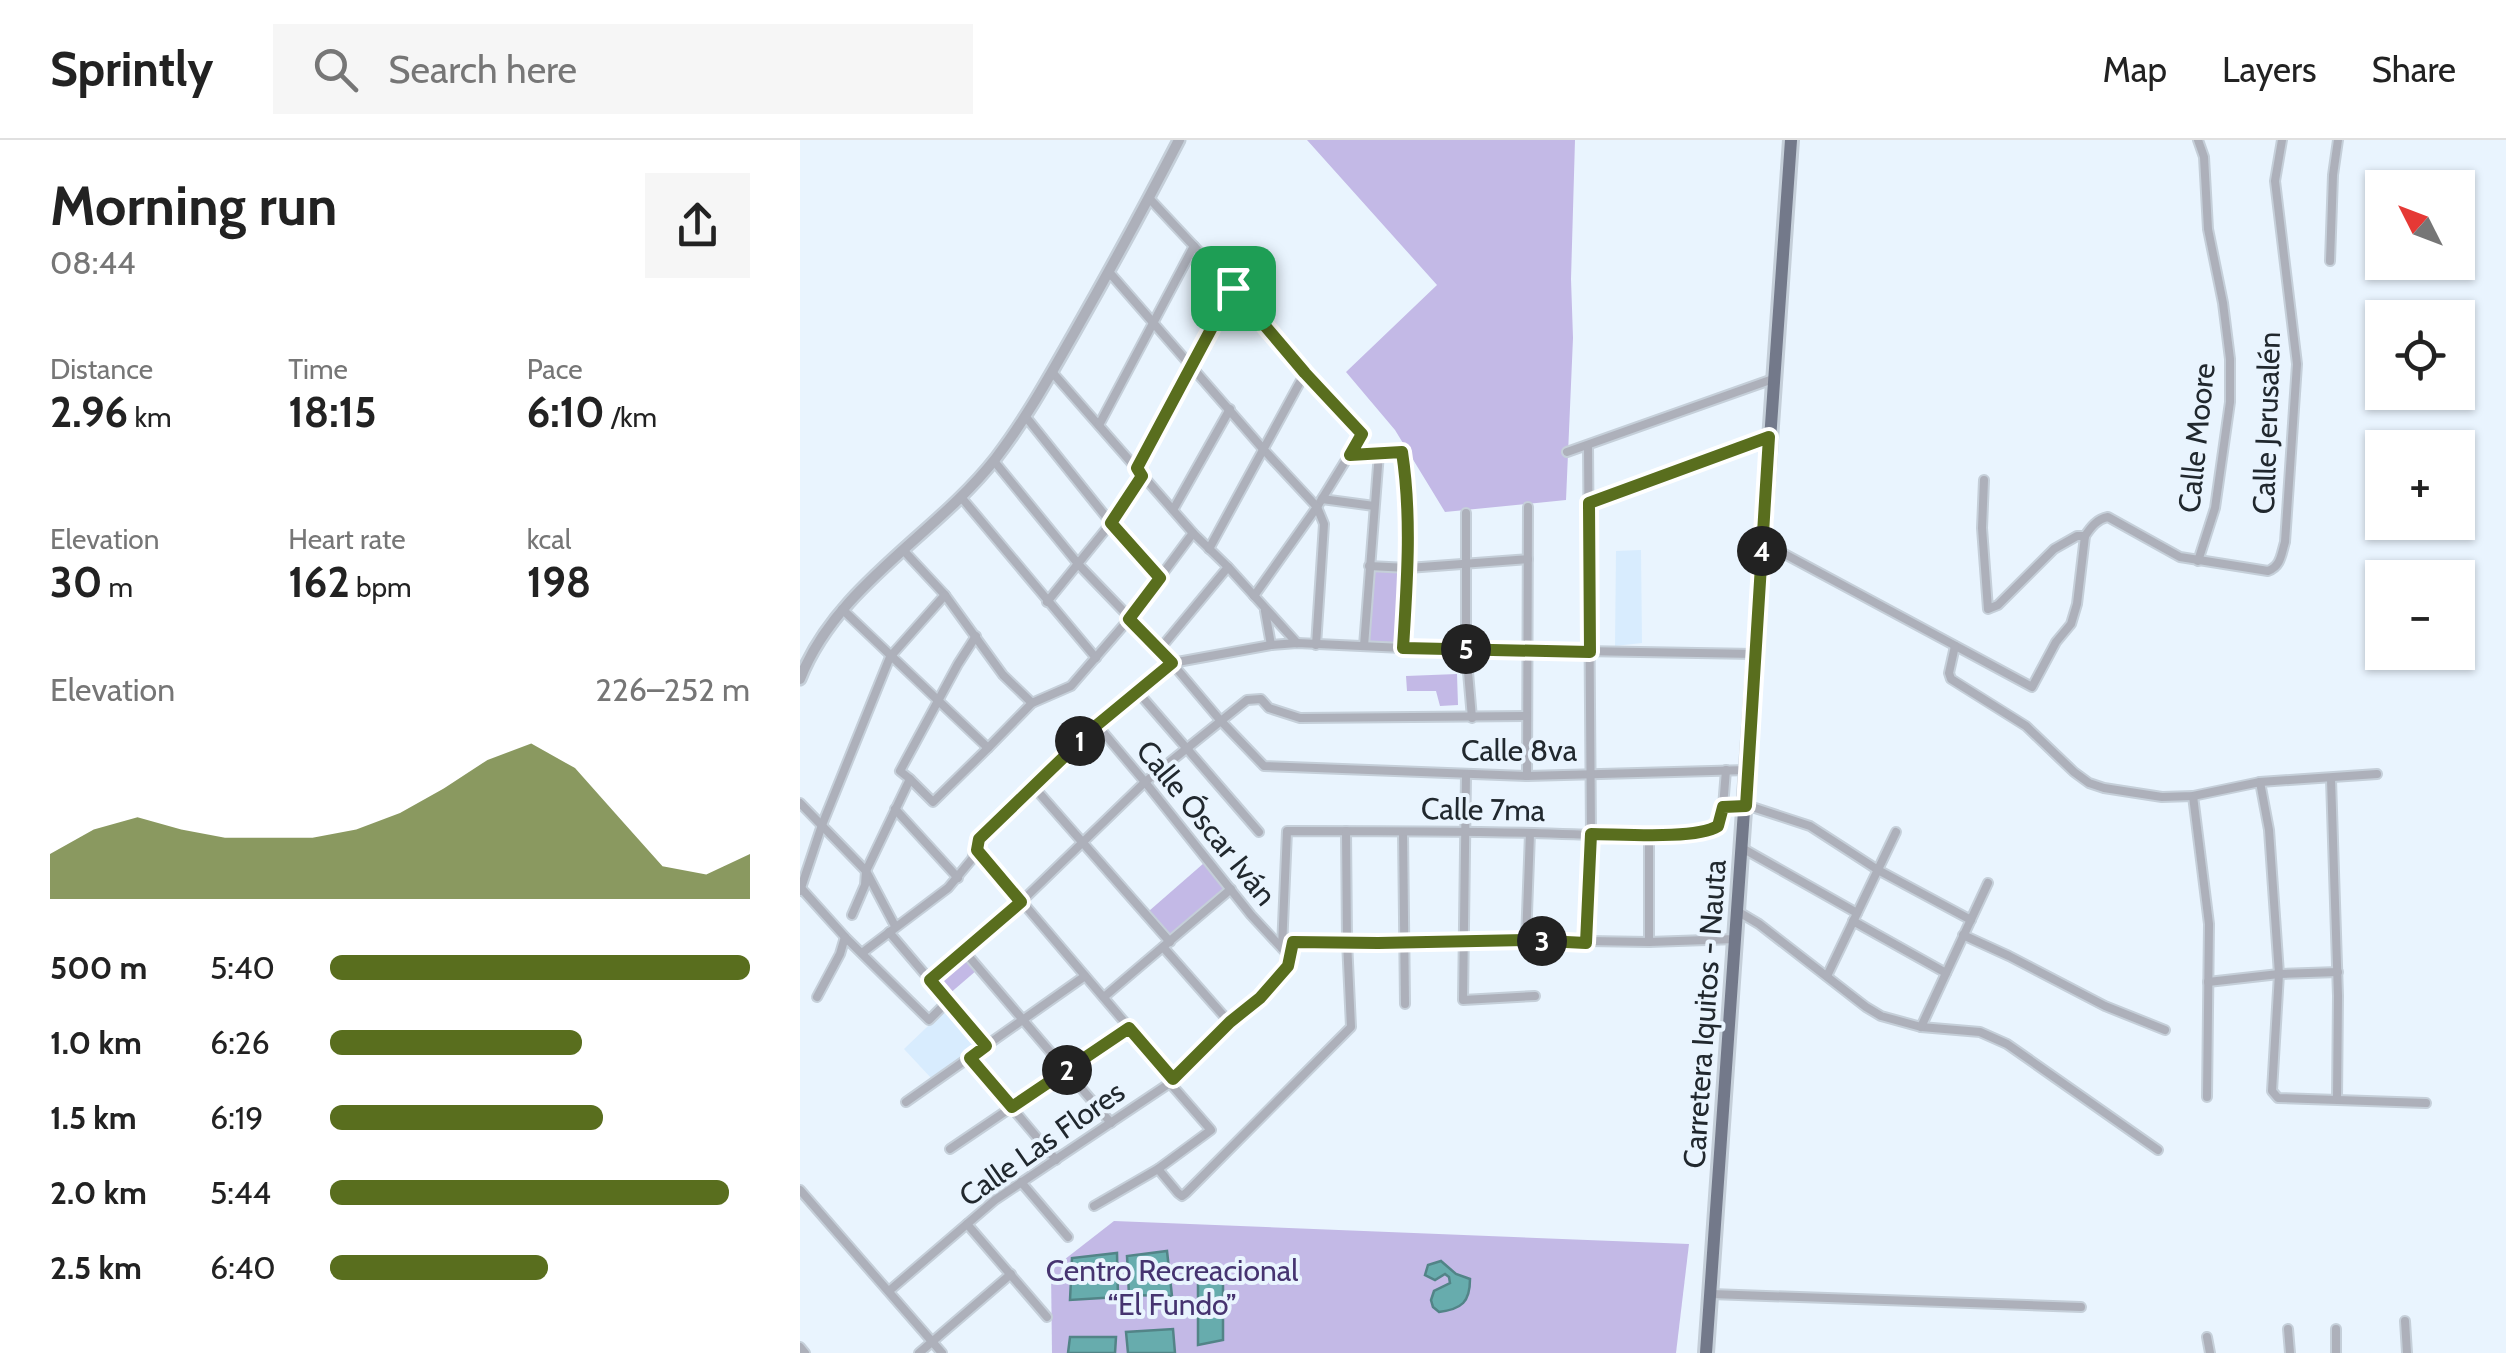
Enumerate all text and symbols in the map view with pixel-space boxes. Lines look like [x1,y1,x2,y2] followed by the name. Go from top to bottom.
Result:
[273,24,973,114] search box
[50,40,213,98] text: Sprintly
[308,42,363,97] icon: search
[388,46,577,93] text: Search here
[2103,48,2167,91] text: Map
[2222,48,2316,91] text: Layers
[2371,48,2456,91] text: Share
[2365,170,2475,280] north arrow
[2365,170,2475,670] map controls
[50,172,337,239] text: Morning run
[645,173,750,278] button: share
[50,243,135,282] text: 08:44
[1191,246,1276,331] pin
[1206,261,1261,316] icon: arrive
[2365,300,2475,410] button: locate
[2245,331,2288,515] street label: Calle Jerusalén
[50,352,153,386] text: Distance
[288,352,348,386] text: Time
[527,352,583,386] text: Pace
[2170,361,2223,515] street label: Calle Moore
[50,386,128,438] text: 2.96
[288,386,377,438] text: 18:15
[527,386,605,438] text: 6:10
[128,400,172,434] text: km
[605,400,657,434] text: /km
[2365,430,2475,540] button: +
[50,522,159,556] text: Elevation
[288,522,406,556] text: Heart rate
[527,522,571,556] text: kcal
[1737,526,1787,576] pin: 4
[1753,534,1771,568] text: 4
[50,556,102,608] text: 30
[288,556,350,608] text: 162
[527,556,591,608] text: 198
[2365,560,2475,670] button: −
[102,570,133,604] text: m
[350,570,412,604] text: bpm
[1441,624,1491,674] pin: 5
[1458,632,1474,666] text: 5
[50,670,175,709] text: Elevation
[595,670,750,709] text: 226–252 m
[1055,716,1105,766] pin: 1
[1075,724,1085,758] text: 1
[1461,732,1578,769] street label: Calle 8va
[1129,733,1284,913] street label: Calle Óscar Iván
[1421,790,1546,829] street label: Calle 7ma
[1675,858,1734,1169] street label: Carretera Iquitos - Nauta
[1517,916,1567,966] pin: 3
[1534,924,1550,958] text: 3
[50,948,147,987] text: 500 m
[210,948,275,987] text: 5:40
[50,1023,142,1062] text: 1.0 km
[210,1023,270,1062] text: 6:26
[1042,1045,1092,1095] pin: 2
[1060,1053,1074,1087] text: 2
[952,1073,1132,1214] street label: Calle Las Flores
[50,1098,137,1137] text: 1.5 km
[210,1098,263,1137] text: 6:19
[50,1173,147,1212] text: 2.0 km
[210,1173,271,1212] text: 5:44
[50,1248,142,1287] text: 2.5 km
[210,1248,276,1287] text: 6:40
[1046,1252,1298,1323] park label: Centro Recreacional “El Fundo”

